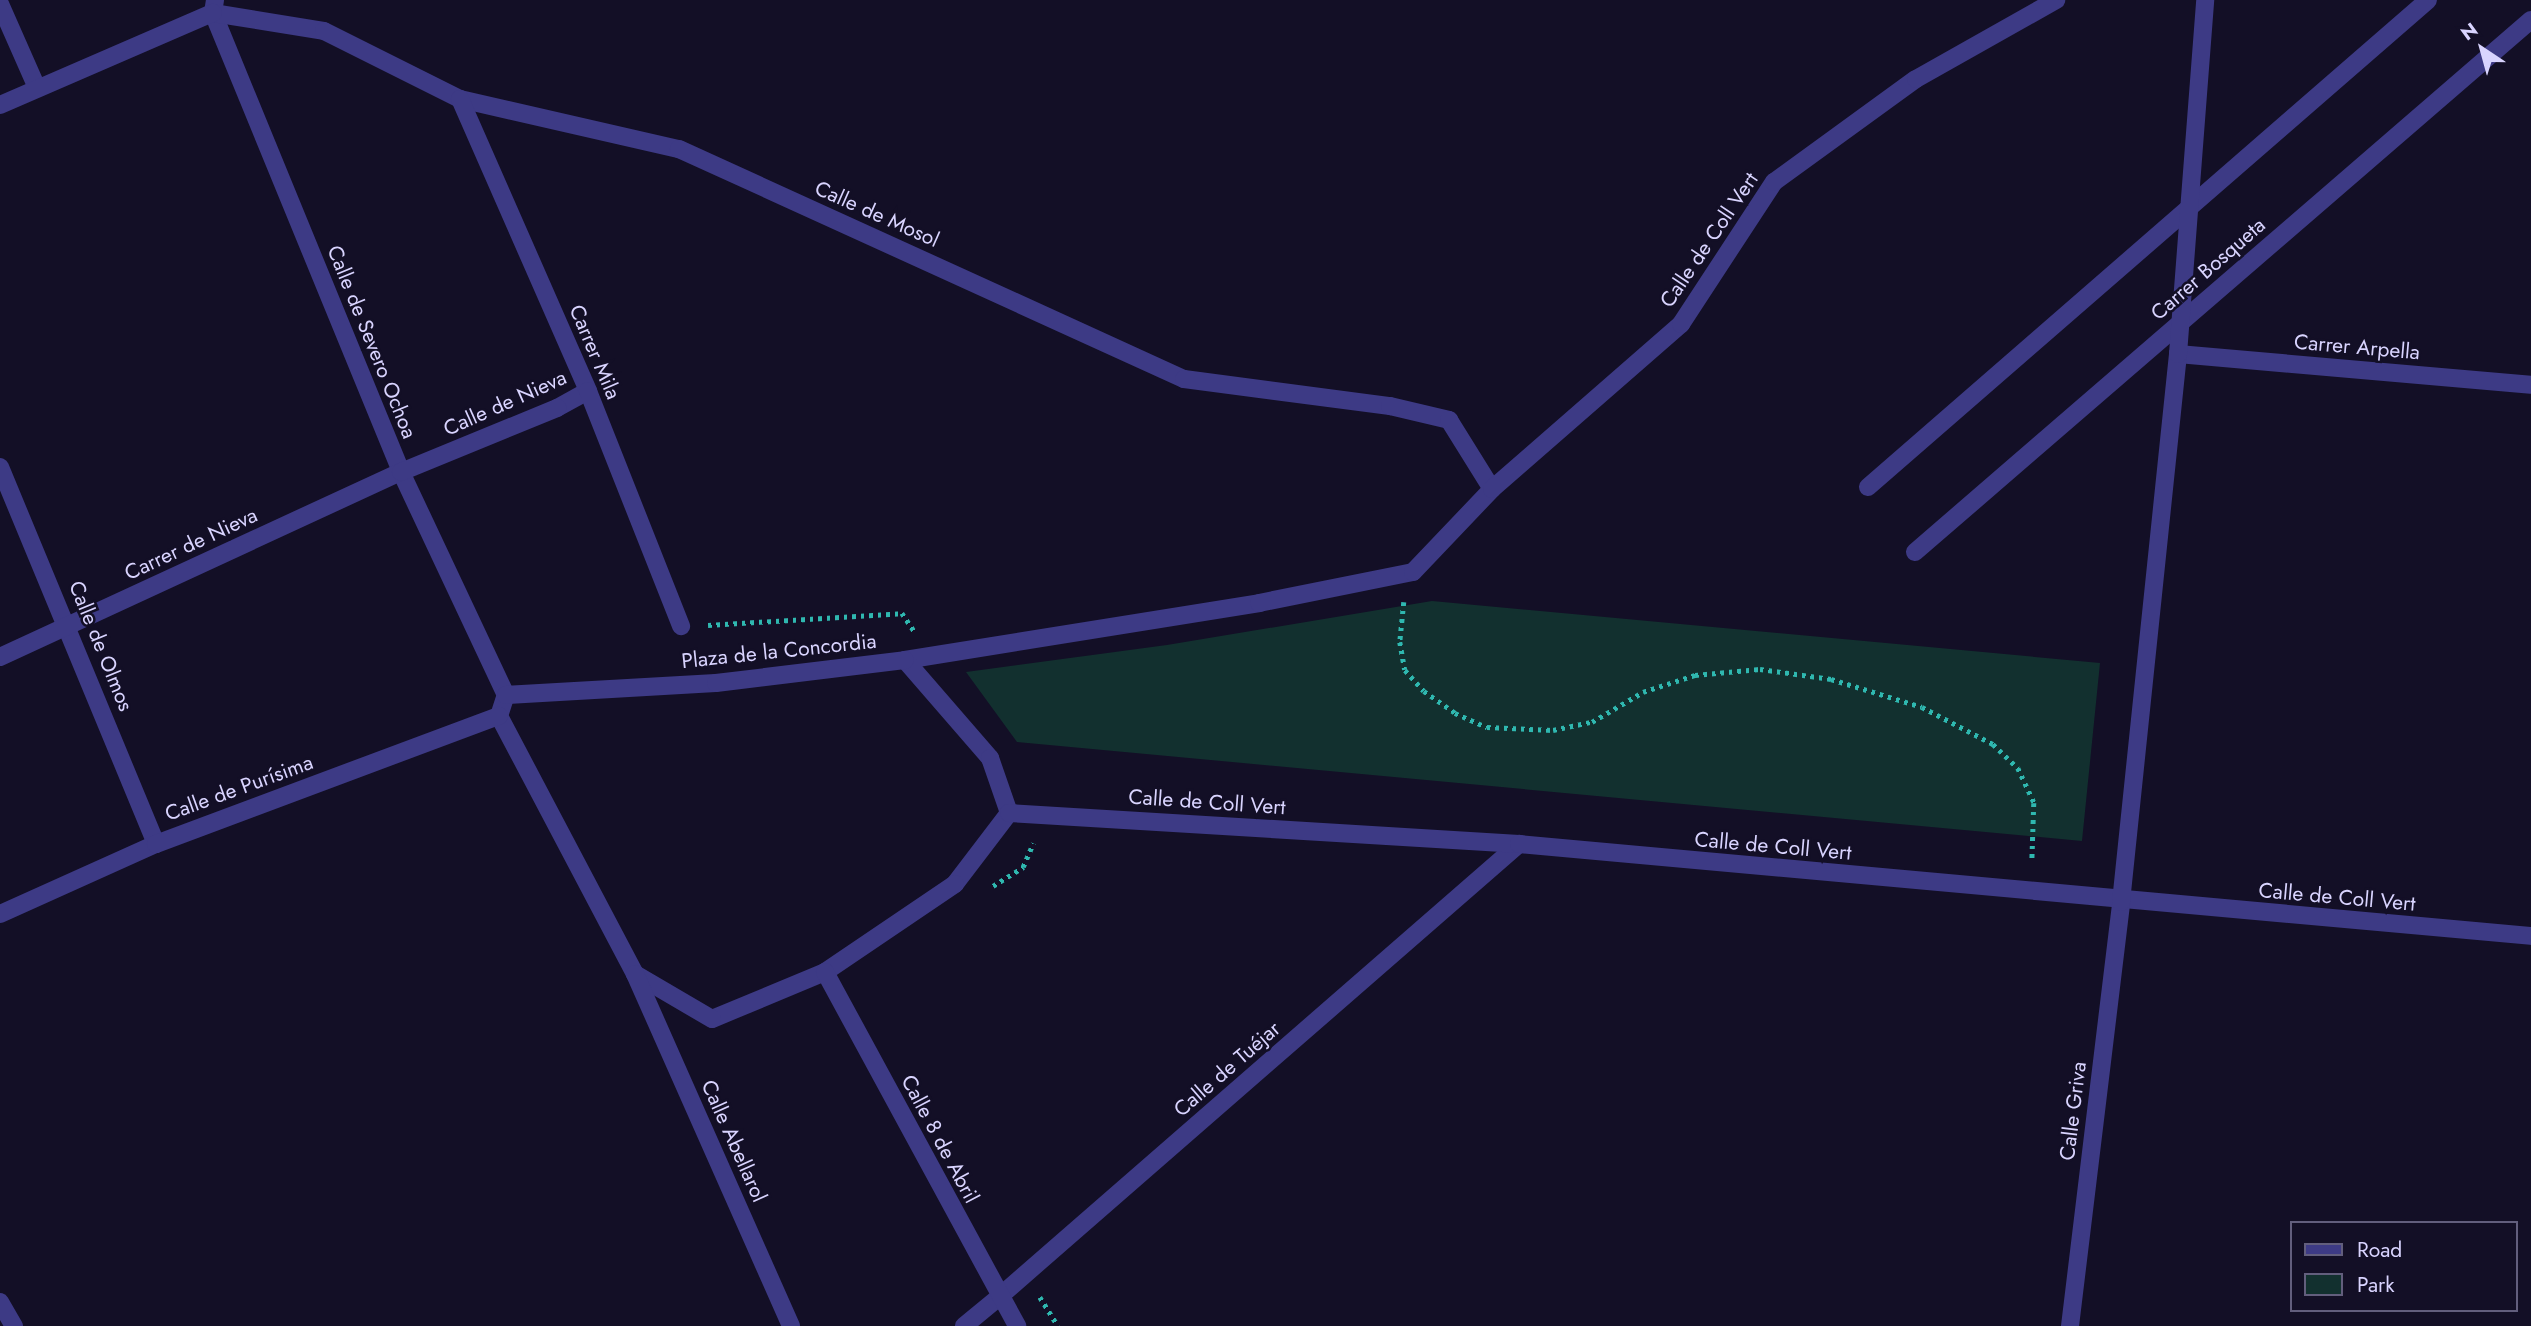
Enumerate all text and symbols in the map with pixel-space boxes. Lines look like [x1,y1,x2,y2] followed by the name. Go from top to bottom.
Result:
[2447,14,2517,84] north arrow
[2455,16,2483,47] text: N
[1655,168,1763,312] street label: Calle de Coll Vert
[811,175,943,253] street label: Calle de Mosol
[2146,212,2270,326] street label: Carrer Bosqueta
[322,242,422,442] street label: Calle de Severo Ochoa
[564,301,626,403] street label: Carrer Mila
[2293,329,2421,365] street label: Carrer Arpella
[440,365,570,441] street label: Calle de Nieva
[121,502,261,586] street label: Carrer de Nieva
[63,577,139,715] street label: Calle de Olmos
[680,628,878,674] street label: Plaza de la Concordia
[162,750,316,826] street label: Calle de Purísima
[1128,784,1286,820] street label: Calle de Coll Vert
[1694,827,1852,865] street label: Calle de Coll Vert
[2258,878,2416,916] street label: Calle de Coll Vert
[1169,1016,1285,1122] street label: Calle de Tuéjar
[2054,1060,2092,1162] street label: Calle Griva
[896,1071,984,1207] street label: Calle 8 de Abril
[696,1076,772,1206] street label: Calle Abellarol
[2290,1221,2517,1312] legend
[2357,1235,2402,1265] text: Road
[2357,1270,2394,1300] text: Park

